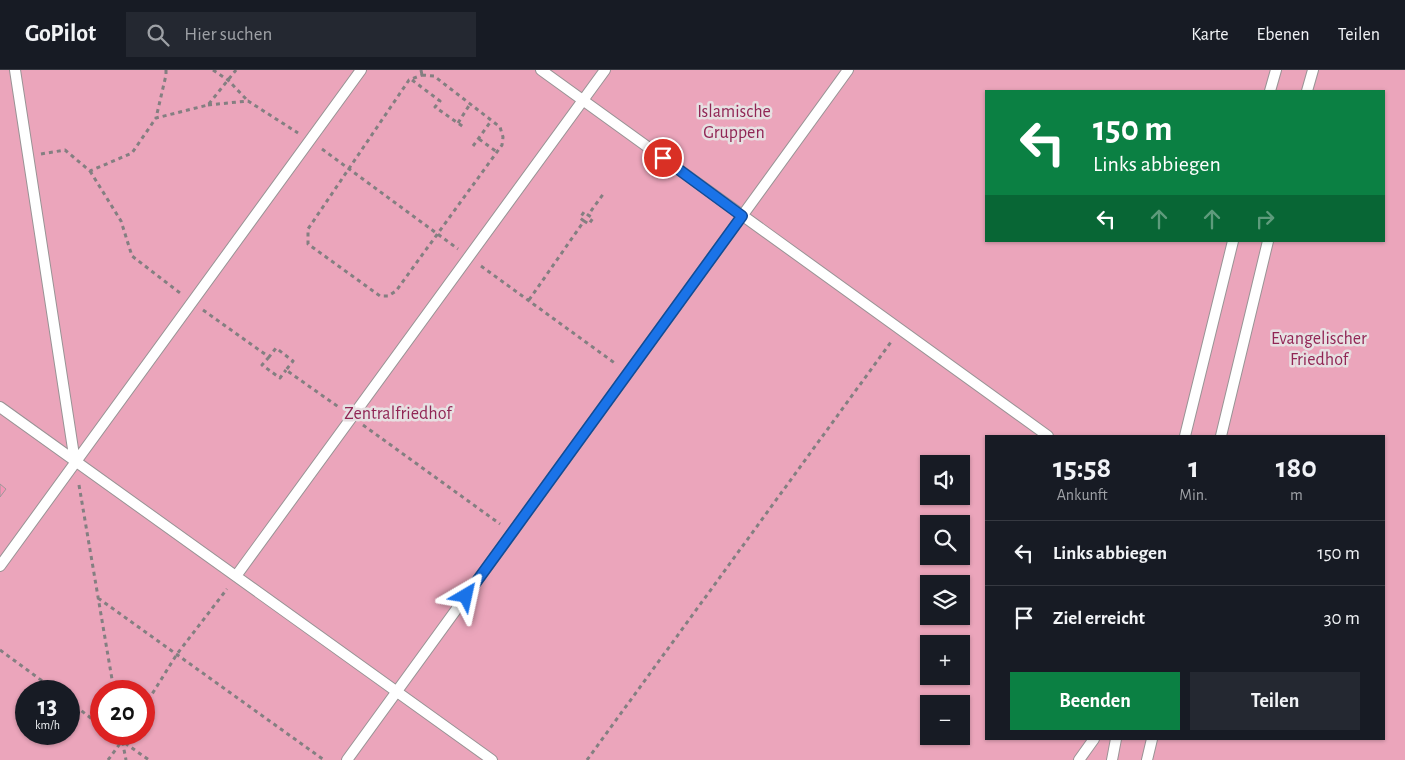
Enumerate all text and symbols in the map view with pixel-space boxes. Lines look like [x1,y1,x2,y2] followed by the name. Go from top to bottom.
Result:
[126,12,476,57] search box
[144,21,172,49] icon: search
[25,22,96,46] text: GoPilot
[184,25,272,44] text: Hier suchen
[1191,26,1229,44] text: Karte
[1257,26,1310,44] text: Ebenen
[1338,26,1380,44] text: Teilen
[697,103,771,142] park label: Islamische Gruppen
[1010,110,1075,175] icon: left
[1093,112,1173,147] text: 150 m
[642,137,684,179] pin
[649,144,677,172] icon: arrive
[1093,153,1221,175] text: Links abbiegen
[1092,205,1120,233] icon: left
[1145,205,1173,233] icon: ahead
[1198,205,1226,233] icon: ahead
[1251,205,1279,233] icon: right
[1271,330,1367,369] park label: Evangelischer Friedhof
[344,405,453,423] park label: Zentralfriedhof
[1053,453,1111,483] text: 15:58
[1188,453,1199,483] text: 1
[1276,453,1317,483] text: 180
[920,455,970,745] map controls
[920,455,970,505] button: sound
[1057,487,1108,503] text: Ankunft
[1179,487,1208,503] text: Min.
[1290,487,1303,503] text: m
[920,515,970,565] button: search
[1010,539,1038,567] icon: left
[1053,544,1167,563] text: Links abbiegen
[1317,544,1360,563] text: 150 m
[439,569,491,621] position arrow
[920,575,970,625] button: layers
[1010,604,1038,632] icon: arrive
[1053,609,1145,628] text: Ziel erreicht
[1324,609,1360,628] text: 30 m
[920,635,970,685] button: +
[1010,672,1180,730] button: Beenden
[1190,672,1360,730] button: Teilen
[90,680,155,745] speed limit sign: 20
[38,694,57,719] text: 13
[920,695,970,745] button: −
[35,719,60,731] text: km/h

